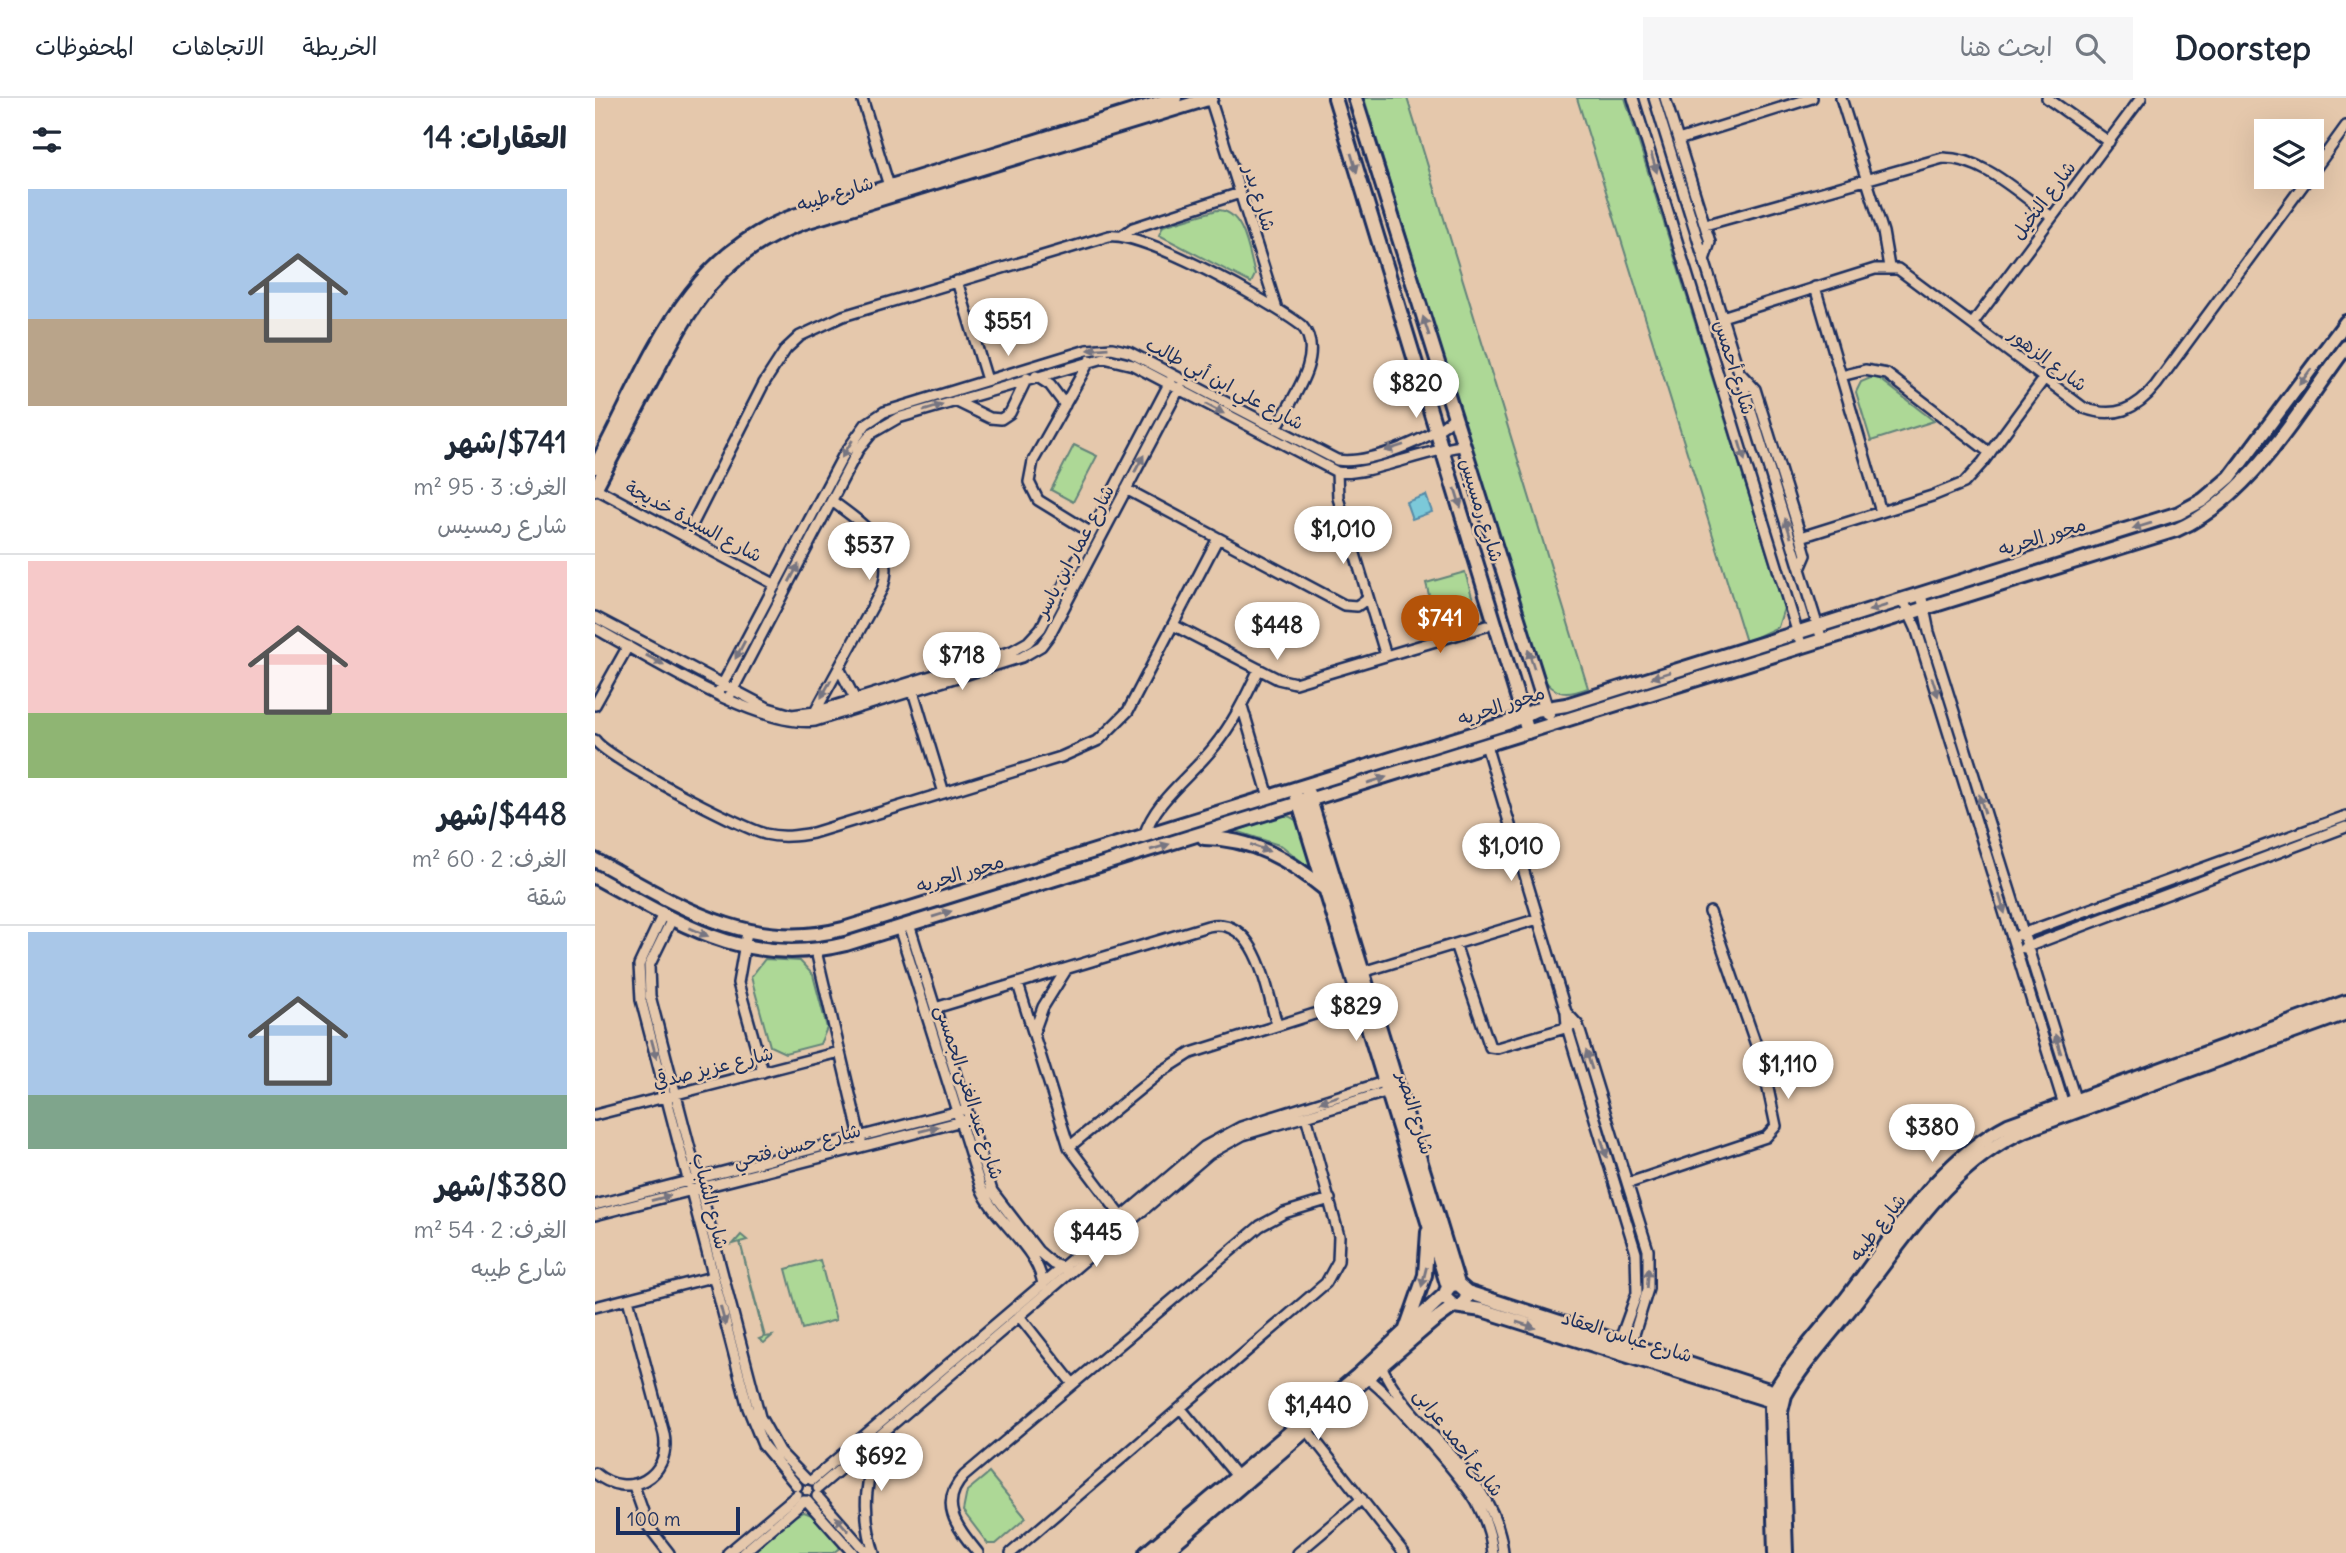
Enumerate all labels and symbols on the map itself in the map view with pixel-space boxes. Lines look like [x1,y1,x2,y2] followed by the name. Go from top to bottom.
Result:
[1350,153,1360,174] one-way arrow
[1649,153,1660,174] one-way arrow
[2005,156,2082,245] street label: شارع النخيل
[1236,160,1281,235] street label: شارع بدر
[794,170,877,218] street label: شارع طيبه
[967,299,1049,358] pin: $551
[1420,315,1430,336] one-way arrow
[1707,317,1761,418] street label: شارع أحمس
[2002,321,2092,398] street label: شارع الزهور
[1140,331,1308,439] street label: شارع علي ابن أبي طالب
[1087,344,1109,355] one-way arrow
[1375,360,1457,420] pin: $820
[2298,367,2313,385] one-way arrow
[923,402,944,412] one-way arrow
[1205,403,1225,414] one-way arrow
[841,440,854,459] one-way arrow
[1738,441,1748,462] one-way arrow
[1384,443,1405,454] one-way arrow
[1133,454,1145,474] one-way arrow
[1453,455,1509,565] street label: شارع رمسيس
[621,475,767,569] street label: شارع السيدة خديجة
[1028,480,1121,624] street label: شارع عمار ابن ياسر
[1453,487,1463,508] one-way arrow
[1286,506,1400,566] pin: $1,010
[1995,511,2089,561] street label: محور الحريه
[1782,518,1792,539] one-way arrow
[2131,521,2152,532] one-way arrow
[828,522,910,582] pin: $537
[788,563,800,583] one-way arrow
[1399,596,1481,655] pin: $741
[1236,602,1318,662] pin: $448
[1867,603,1888,613] one-way arrow
[921,632,1003,692] pin: $718
[735,640,746,660] one-way arrow
[1525,649,1536,670] one-way arrow
[645,655,665,666] one-way arrow
[1650,670,1671,681] one-way arrow
[1930,676,1941,697] one-way arrow
[820,680,832,699] one-way arrow
[1454,680,1548,730] street label: محور الحريه
[1366,774,1387,784] one-way arrow
[1977,793,1987,814] one-way arrow
[1454,824,1568,883] pin: $1,010
[1149,842,1170,852] one-way arrow
[1250,843,1271,854] one-way arrow
[913,848,1007,898] street label: محور الحريه
[1997,894,2007,915] one-way arrow
[932,908,953,918] one-way arrow
[688,927,709,938] one-way arrow
[1315,984,1397,1043] pin: $829
[929,1002,1010,1183] street label: شارع عبد الغنى الجمسى
[2052,1034,2063,1055] one-way arrow
[649,1038,659,1059] one-way arrow
[650,1040,776,1096] street label: شارع عزيز صدقي
[1731,1042,1845,1101] pin: $1,110
[1583,1049,1593,1070] one-way arrow
[1390,1067,1440,1158] street label: شارع النصر
[1319,1094,1340,1104] one-way arrow
[1891,1104,1973,1164] pin: $380
[731,1118,865,1177] street label: شارع حسن فتحي
[918,1123,940,1134] one-way arrow
[1599,1137,1610,1158] one-way arrow
[685,1150,735,1252] street label: شارع الشباب
[1843,1188,1912,1267] street label: شارع طيبه
[650,1192,672,1203] one-way arrow
[1055,1210,1137,1269] pin: $445
[1419,1266,1430,1288] one-way arrow
[1643,1267,1654,1289] one-way arrow
[718,1305,729,1327] one-way arrow
[1558,1305,1695,1369] street label: شارع عباس العقاد
[1516,1320,1537,1330] one-way arrow
[1261,1382,1375,1442] pin: $1,440
[1407,1383,1509,1502] street label: شارع أحمد عرابى
[840,1434,922,1493] pin: $692
[616,1504,740,1536] scale bar
[835,1516,850,1533] one-way arrow

